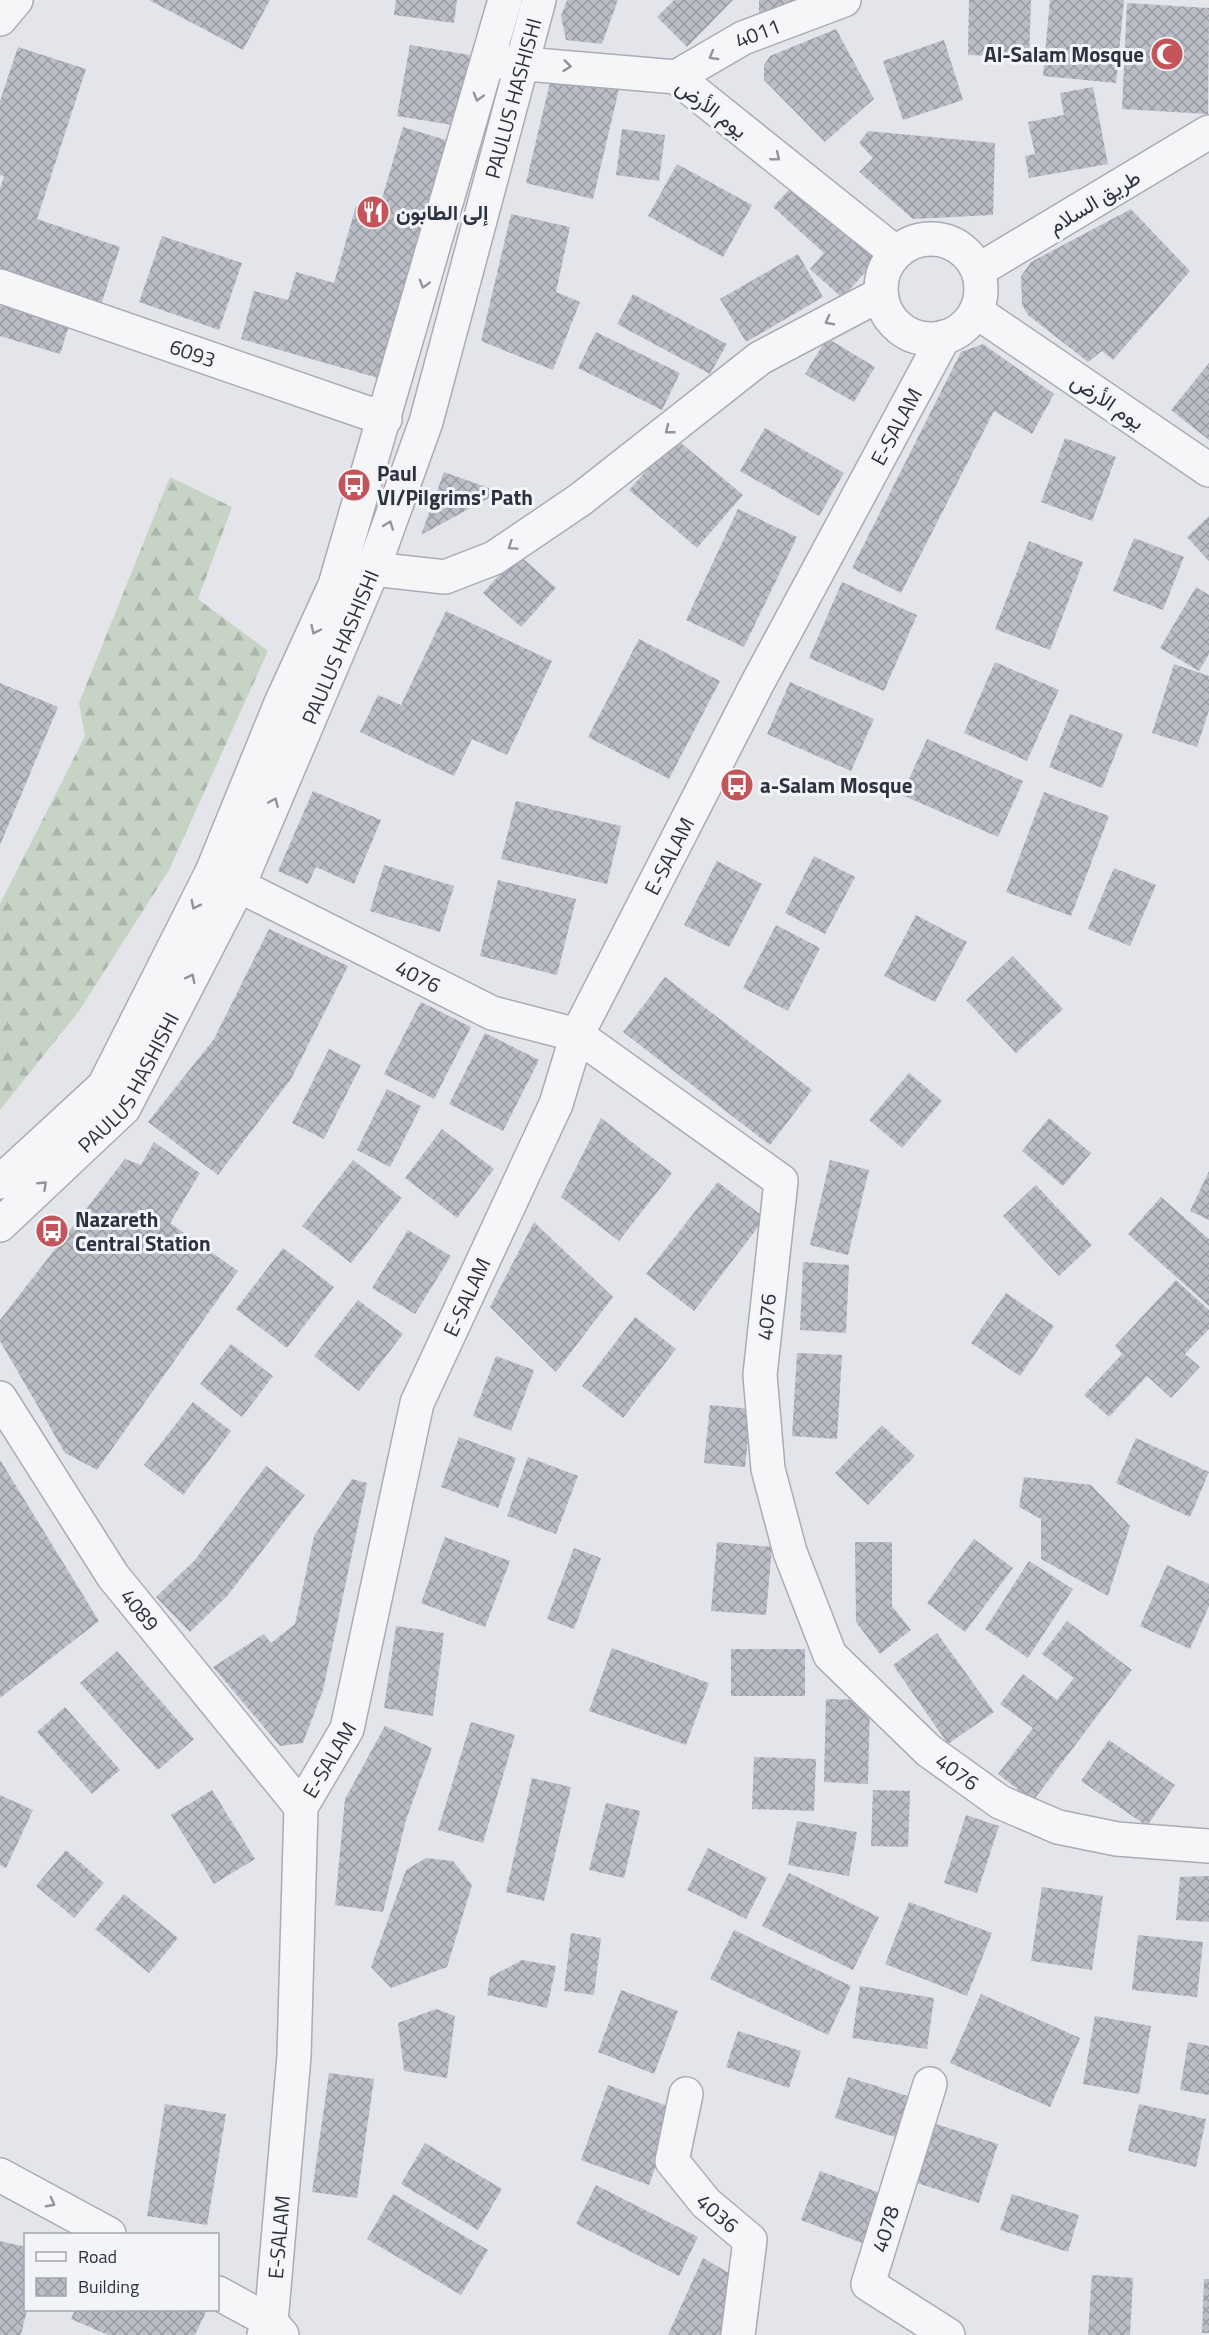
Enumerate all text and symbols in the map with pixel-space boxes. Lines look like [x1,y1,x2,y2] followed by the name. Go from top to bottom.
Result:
[728,9,785,56] street label: 4011
[476,14,549,182] street label: PAULUS HASHISHI
[1149,36,1185,72] mosque icon: Al-Salam Mosque
[984,38,1144,70] place label: Al-Salam Mosque
[709,49,719,60] one-way arrow
[563,59,572,72] one-way arrow
[669,70,755,146] street label: يوم الأرض
[473,91,485,102] one-way arrow
[769,150,780,161] one-way arrow
[1042,161,1146,241] street label: طريق السلام
[355,194,391,230] restaurant icon: إلى الطابون
[396,196,488,228] place label: إلى الطابون
[419,278,431,289] one-way arrow
[825,314,836,325] one-way arrow
[165,330,220,375] street label: 6093
[1065,365,1151,437] street label: يوم الأرض
[862,382,930,471] street label: E-SALAM
[664,423,675,434] one-way arrow
[377,457,533,513] place label: Paul VI/Pilgrims' Path
[336,467,372,503] bus stop icon: Paul VI/Pilgrims' Path
[382,520,394,531] one-way arrow
[508,539,519,550] one-way arrow
[293,565,387,729] street label: PAULUS HASHISHI
[310,623,322,634] one-way arrow
[719,767,755,803] bus stop icon: a-Salam Mosque
[760,769,912,801] place label: a-Salam Mosque
[266,797,278,808] one-way arrow
[636,811,702,900] street label: E-SALAM
[191,898,202,909] one-way arrow
[390,951,447,1001] street label: 4076
[184,974,195,985] one-way arrow
[70,1006,187,1160] street label: PAULUS HASHISHI
[36,1181,46,1192] one-way arrow
[75,1203,211,1259] place label: Nazareth Central Station
[34,1213,70,1249] bus stop icon: Nazareth Central Station
[434,1252,499,1341] street label: E-SALAM
[748,1292,784,1342] street label: 4076
[113,1581,168,1638] street label: 4089
[294,1715,364,1804] street label: E-SALAM
[929,1745,986,1798] street label: 4076
[689,2187,746,2240] street label: 4036
[259,2194,298,2280] street label: E-SALAM
[45,2196,56,2207] one-way arrow
[863,2202,907,2256] street label: 4078
[24,2233,219,2311] legend
[78,2243,117,2270] text: Road
[78,2273,139,2300] text: Building

